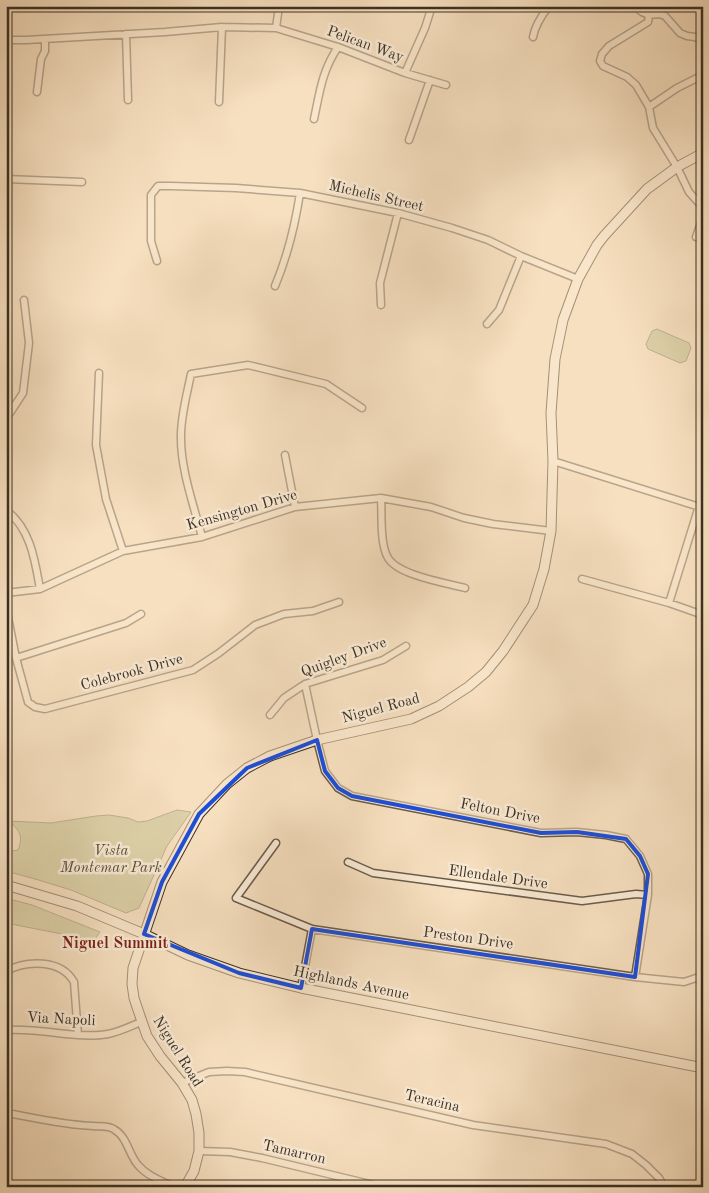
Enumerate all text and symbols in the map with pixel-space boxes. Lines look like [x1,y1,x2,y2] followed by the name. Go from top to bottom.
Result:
[325,24,405,66] street label: Pelican Way
[327,179,425,215] street label: Michelis Street
[185,488,299,534] street label: Kensington Drive
[299,636,389,680] street label: Quigley Drive
[79,652,185,694] street label: Colebrook Drive
[340,691,422,727] street label: Niguel Road
[459,797,541,827] street label: Felton Drive
[59,844,162,876] park label: Vista Montemar Park
[448,864,549,892] street label: Ellendale Drive
[422,925,514,953] street label: Preston Drive
[62,936,168,952] district label: Niguel Summit
[292,964,410,1004] street label: Highlands Avenue
[26,1011,96,1029] street label: Via Napoli
[149,1014,205,1090] street label: Niguel Road
[403,1088,462,1116] street label: Teracina
[261,1138,327,1168] street label: Tamarron

